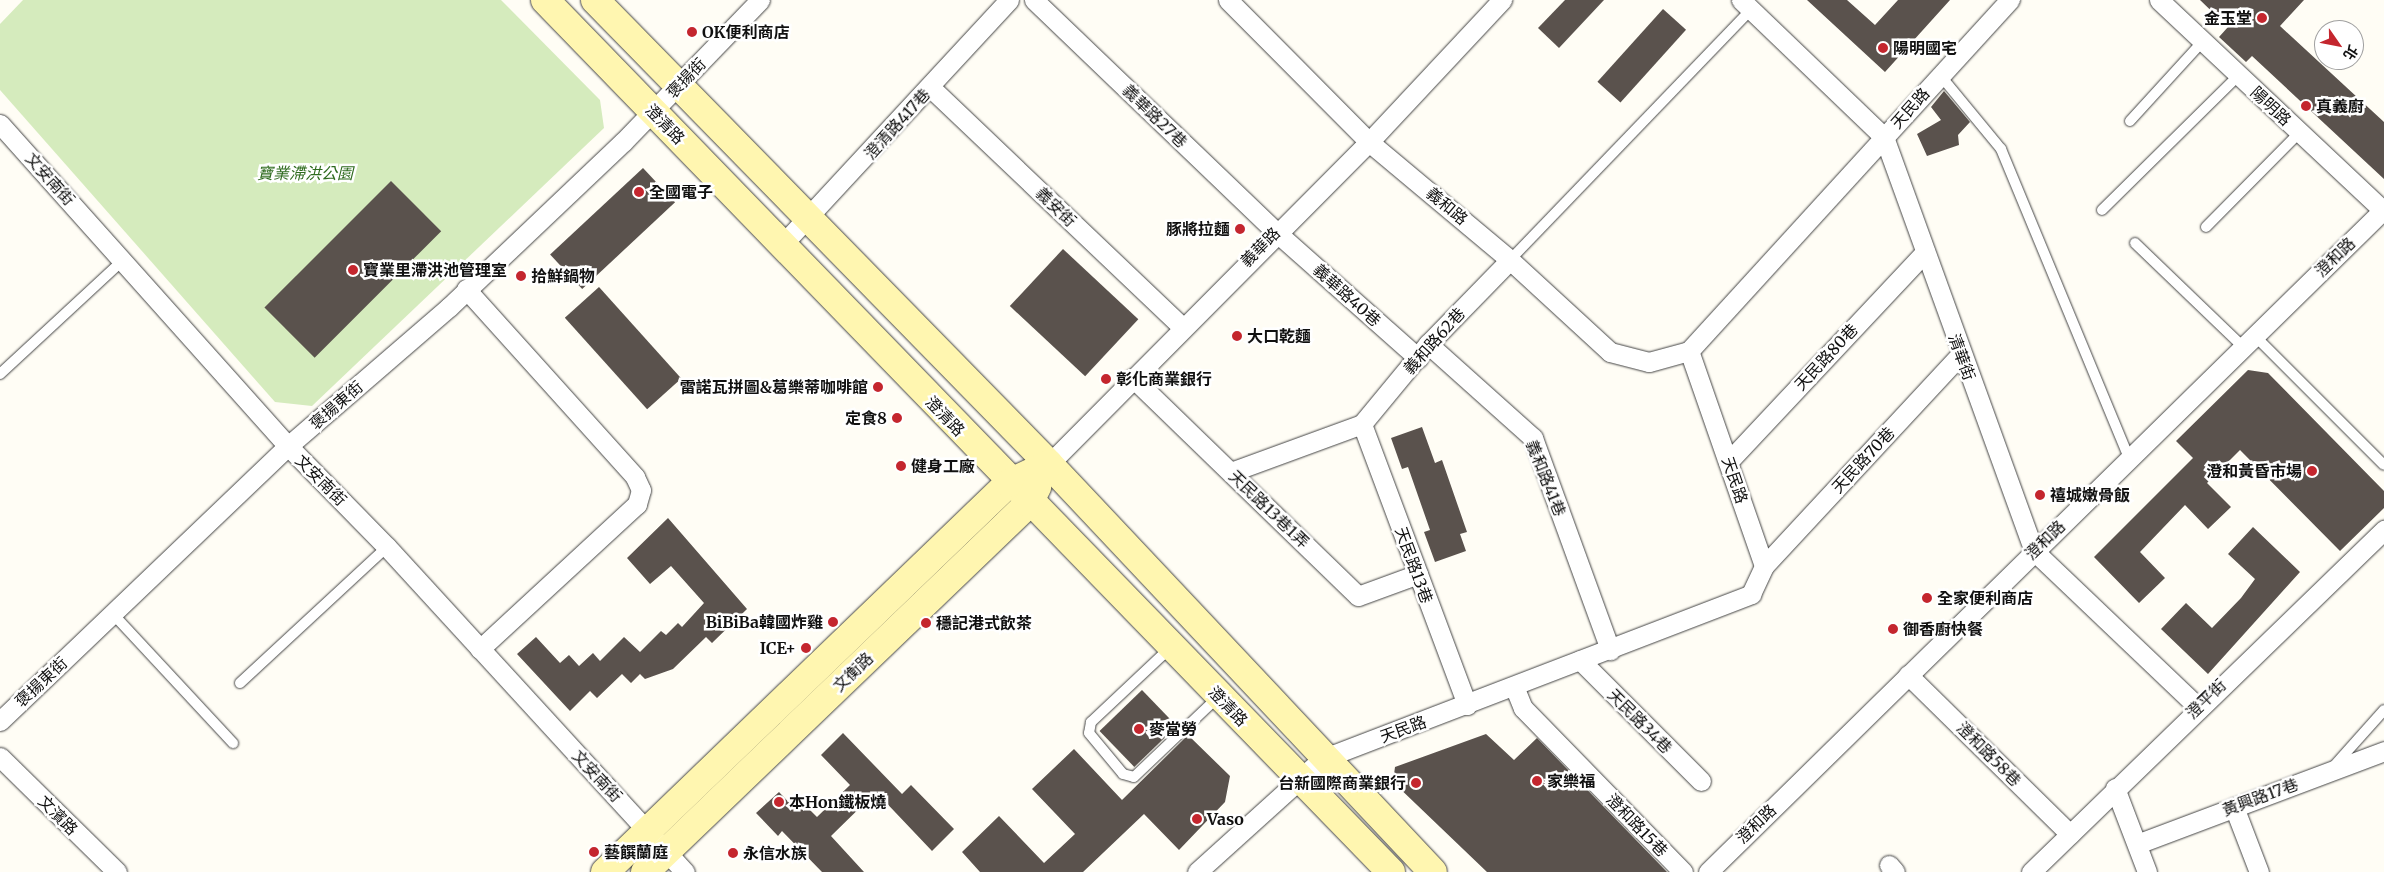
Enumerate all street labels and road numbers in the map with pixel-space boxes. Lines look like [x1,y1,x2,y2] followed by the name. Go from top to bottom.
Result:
[662,54,710,102] street label: 褒揚街
[1119,81,1191,151] street label: 義華路27巷
[2247,83,2295,129] street label: 陽明路
[1887,84,1933,132] street label: 天民路
[860,85,934,163] street label: 澄清路417巷
[641,100,689,148] street label: 澄清路
[21,149,79,209] street label: 文安南街
[1032,183,1080,231] street label: 義安街
[1422,183,1472,229] street label: 義和路
[1236,223,1284,271] street label: 義華路
[2311,233,2359,281] street label: 澄和路
[1309,260,1385,330] street label: 義華路40巷
[1399,304,1469,378] street label: 義和路62巷
[1790,320,1862,394] street label: 天民路80巷
[1945,331,1979,383] street label: 清華街
[306,377,366,433] street label: 褒揚東街
[921,392,969,440] street label: 澄清路
[1828,423,1898,497] street label: 天民路70巷
[1522,437,1570,519] street label: 義和路41巷
[292,451,350,509] street label: 文安南街
[1718,454,1752,506] street label: 天民路
[1225,466,1313,552] street label: 天民路13巷1弄
[2021,516,2069,564] street label: 澄和路
[1391,524,1437,606] street label: 天民路13巷
[829,648,877,696] street label: 文衡路
[11,653,71,711] street label: 褒揚東街
[2182,675,2230,723] street label: 澄平街
[1204,682,1252,730] street label: 澄清路
[1604,685,1676,757] street label: 天民路34巷
[1377,712,1429,746] street label: 天民路
[1953,718,2025,790] street label: 澄和路58巷
[568,746,626,806] street label: 文安南街
[2219,774,2301,820] street label: 黃興路17巷
[1602,790,1672,860] street label: 澄和路15巷
[34,791,82,839] street label: 文濱路
[1732,800,1780,848] street label: 澄和路

